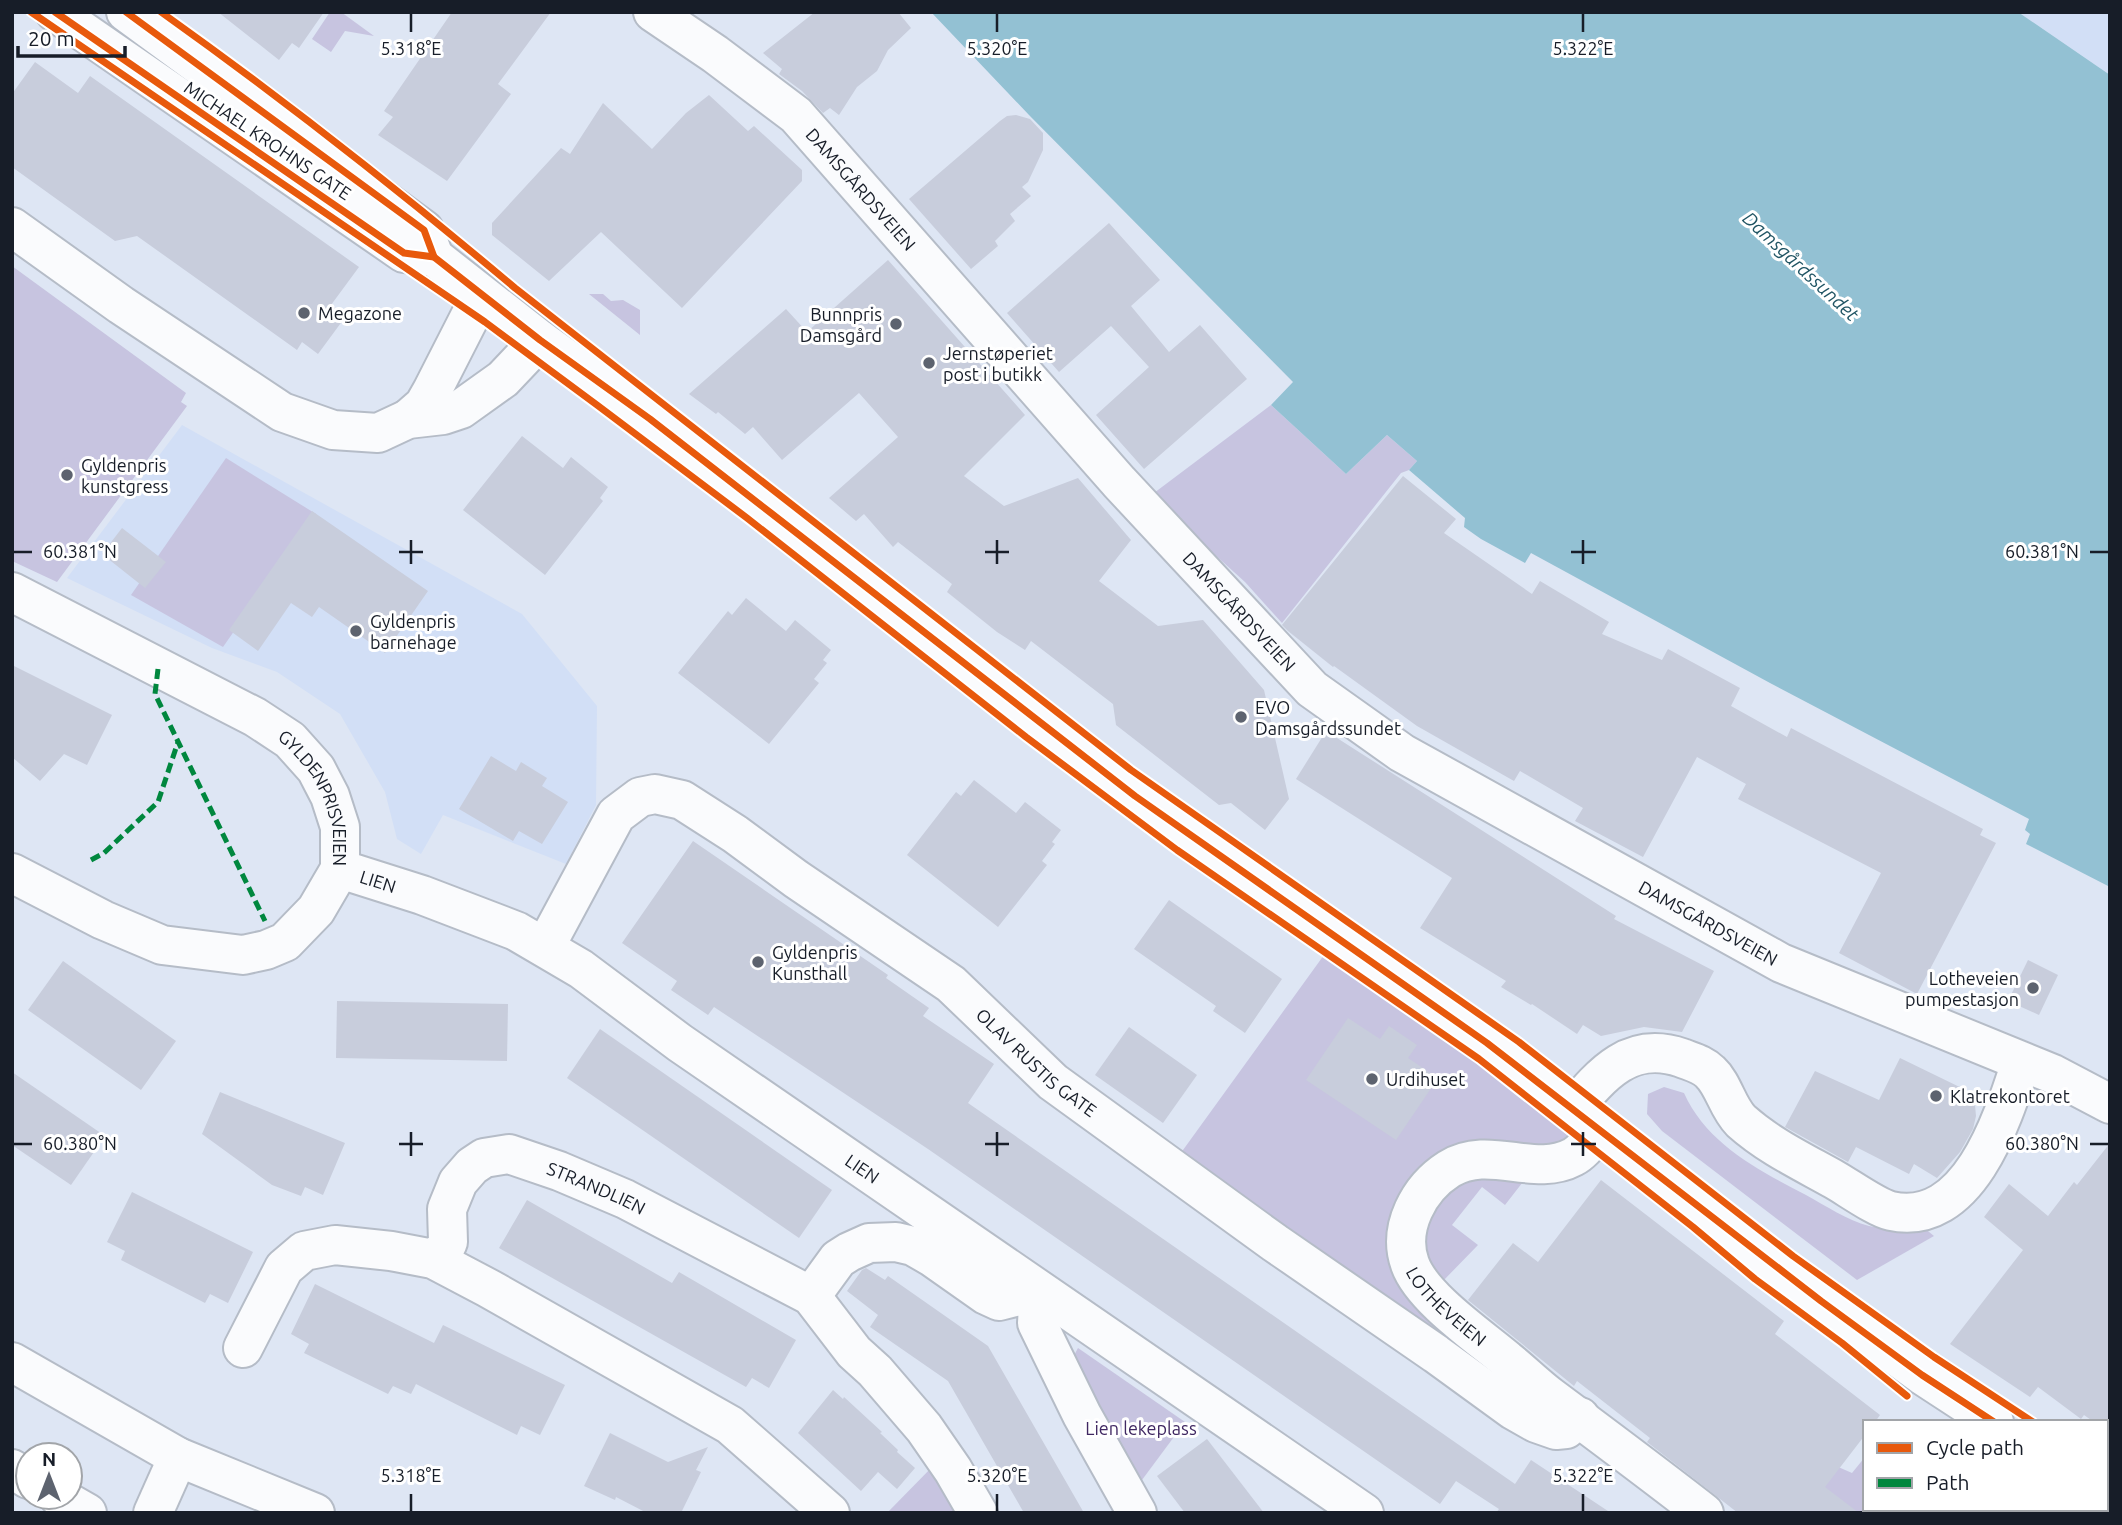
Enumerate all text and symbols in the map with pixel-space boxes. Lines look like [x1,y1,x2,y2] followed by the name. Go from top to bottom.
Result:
[18,14,124,58] scale bar
[28,26,75,50] text: 20 m
[381,38,441,58] text: 5.318°E
[967,38,1027,58] text: 5.320°E
[1553,38,1613,58] text: 5.322°E
[181,77,355,203] street label: MICHAEL KROHNS GATE
[802,124,920,254] street label: DAMSGÅRDSVEIEN
[1739,207,1864,326] water label: Damsgårdssundet
[318,303,402,323] place label: Megazone
[800,304,882,345] place label: Bunnpris Damsgård
[296,305,312,321] marker: Megazone
[888,316,904,332] marker: Bunnpris Damsgård
[943,343,1053,384] place label: Jernstøperiet post i butikk
[921,355,937,371] marker: Jernstøperiet post i butikk
[81,455,168,496] place label: Gyldenpris kunstgress
[59,467,75,483] marker: Gyldenpris kunstgress
[43,541,117,561] text: 60.381°N
[2005,541,2079,561] text: 60.381°N
[1179,548,1300,675] street label: DAMSGÅRDSVEIEN
[370,611,457,652] place label: Gyldenpris barnehage
[348,623,364,639] marker: Gyldenpris barnehage
[1255,697,1401,738] place label: EVO Damsgårdssundet
[1233,709,1249,725] marker: EVO Damsgårdssundet
[275,725,350,866] street label: GYLDENPRISVEIEN
[358,866,399,896] street label: LIEN
[1636,876,1781,969] street label: DAMSGÅRDSVEIEN
[772,942,858,983] place label: Gyldenpris Kunsthall
[750,954,766,970] marker: Gyldenpris Kunsthall
[1905,968,2019,1009] place label: Lotheveien pumpestasjon
[2025,980,2041,996] marker: Lotheveien pumpestasjon
[972,1004,1101,1120] street label: OLAV RUSTIS GATE
[1386,1069,1465,1089] place label: Urdihuset
[1364,1071,1380,1087] marker: Urdihuset
[1950,1086,2070,1106] place label: Klatrekontoret
[1928,1088,1944,1104] marker: Klatrekontoret
[43,1133,117,1153] text: 60.380°N
[2005,1133,2079,1153] text: 60.380°N
[842,1150,883,1187] street label: LIEN
[545,1158,649,1218] street label: STRANDLIEN
[1403,1263,1490,1350] street label: LOTHEVEIEN
[1085,1418,1197,1438] park label: Lien lekeplass
[1863,1420,2108,1511] legend
[1926,1435,2024,1459] text: Cycle path
[14,1441,84,1511] north arrow
[42,1448,56,1470] text: N
[381,1465,441,1485] text: 5.318°E
[967,1465,1027,1485] text: 5.320°E
[1553,1465,1613,1485] text: 5.322°E
[1926,1470,1969,1494] text: Path

